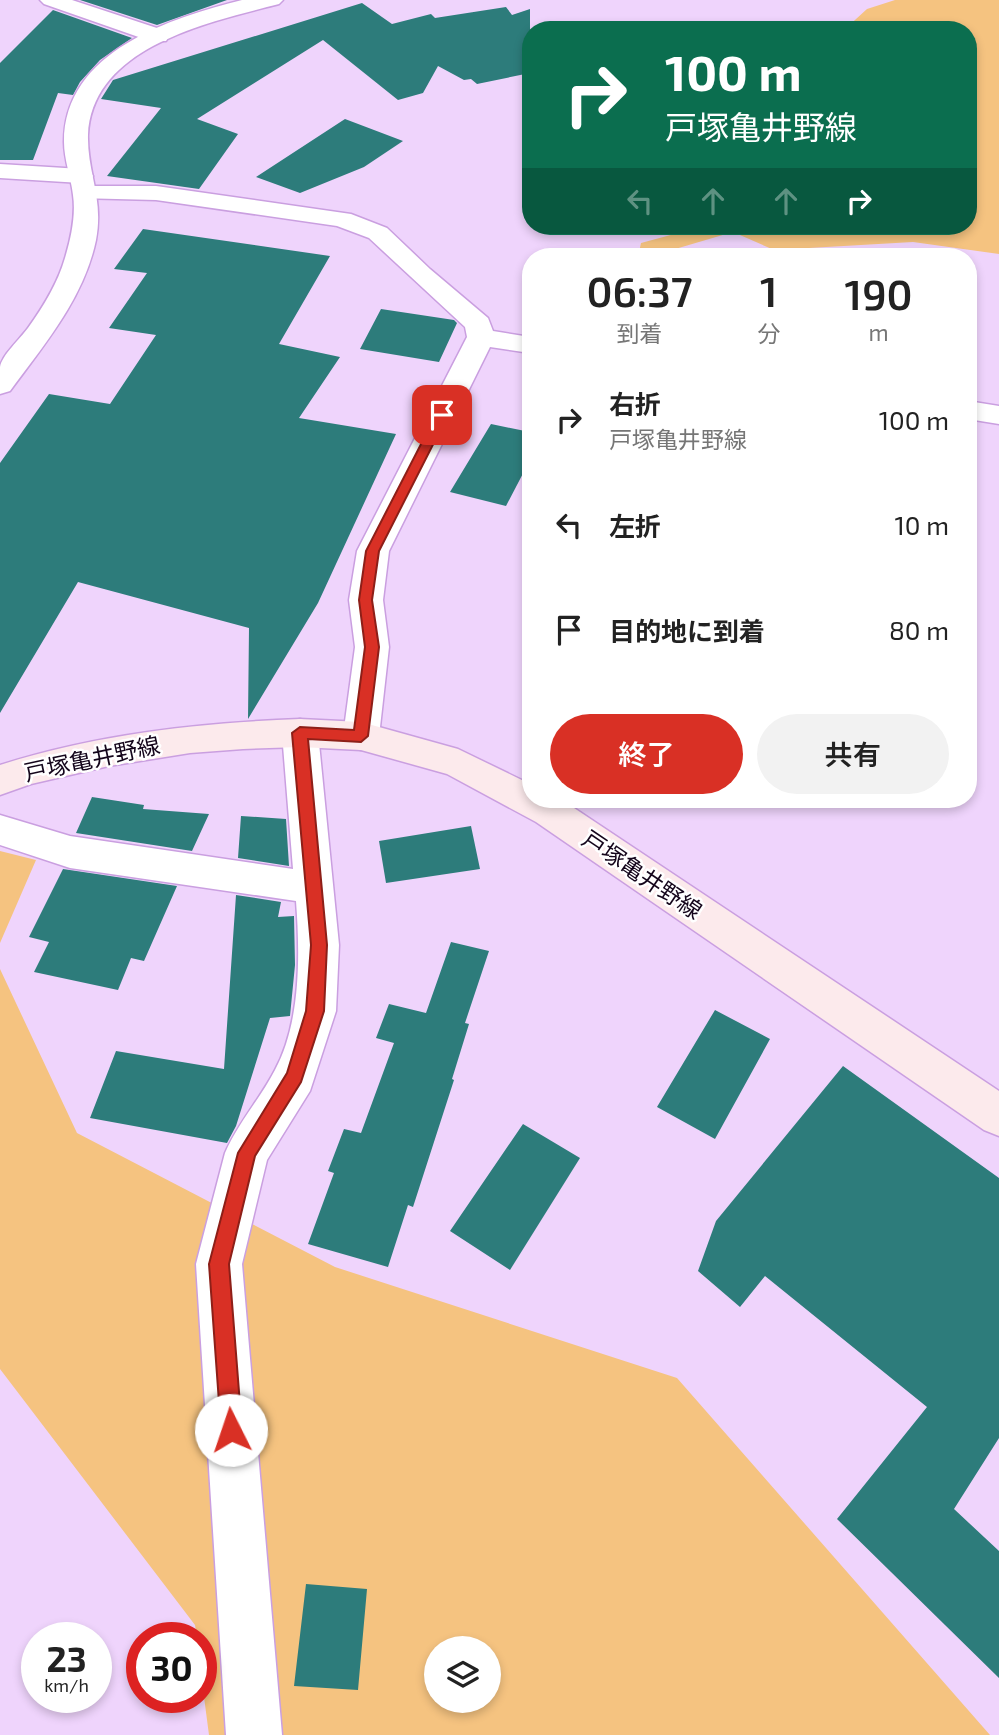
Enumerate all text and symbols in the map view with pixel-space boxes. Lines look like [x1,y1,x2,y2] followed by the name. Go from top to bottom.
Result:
[665,42,802,101] text: 100 m
[550,49,641,140] icon: right
[665,107,857,145] text: 戸塚亀井野線
[621,182,659,220] icon: left
[694,182,732,220] icon: ahead
[767,182,805,220] icon: ahead
[840,182,878,220] icon: right
[586,265,693,315] text: 06:37
[760,265,777,315] text: 1
[845,268,913,318] text: 190
[869,318,889,346] text: m
[617,319,663,347] text: 到着
[757,319,780,347] text: 分
[412,385,472,445] pin
[609,388,661,419] text: 右折
[423,396,461,434] icon: arrive
[550,401,588,439] icon: right
[879,404,949,435] text: 100 m
[609,425,747,453] text: 戸塚亀井野線
[550,506,588,544] icon: left
[894,509,949,540] text: 10 m
[609,510,661,541] text: 左折
[550,611,588,649] icon: arrive
[889,614,949,645] text: 80 m
[609,615,765,646] text: 目的地に到着
[550,714,743,794] button: 終了
[757,714,949,794] button: 共有
[21,730,162,786] street label: 戸塚亀井野線
[578,824,708,924] street label: 戸塚亀井野線
[194,1393,268,1467] position arrow
[126,1622,217,1713] speed limit sign: 30
[424,1636,501,1713] map controls
[424,1636,501,1713] button: layers
[46,1637,87,1679] text: 23
[44,1674,89,1696] text: km/h

